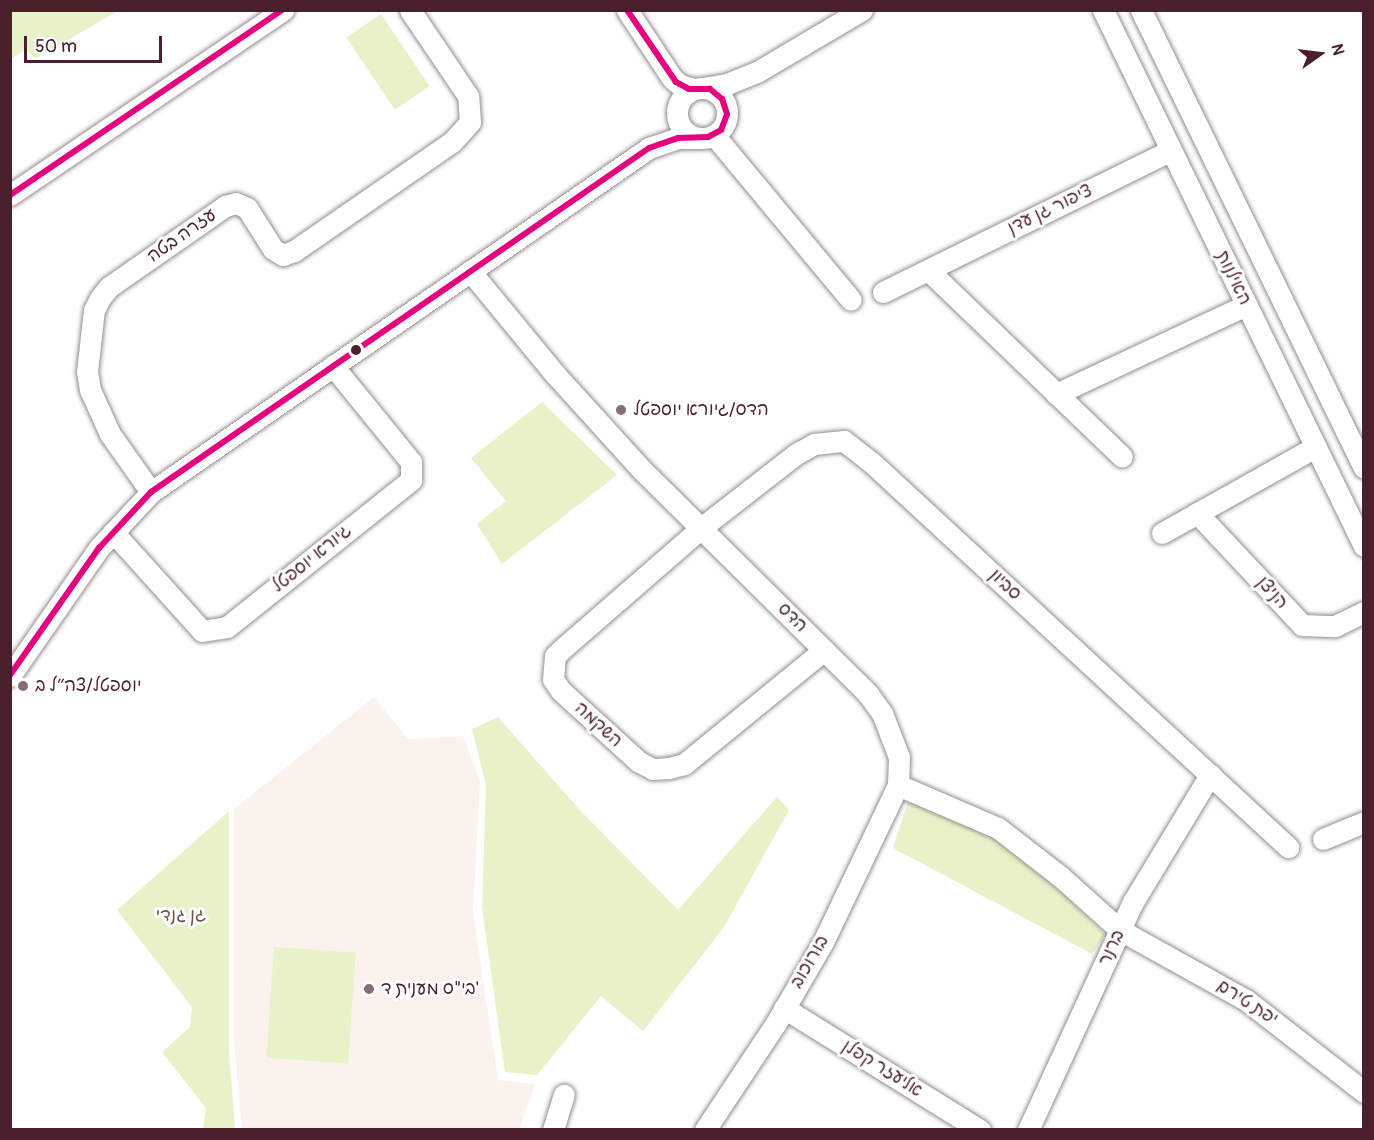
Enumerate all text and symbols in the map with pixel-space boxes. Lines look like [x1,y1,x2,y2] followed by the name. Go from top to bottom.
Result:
[27,24,165,62] scale bar
[1290,24,1350,84] north arrow
[35,35,77,58] text: 50 m
[1326,42,1348,57] text: N
[1004,180,1096,240] street label: ציפור גן עדן
[143,204,221,268] street label: עזרה בטה
[1211,247,1255,309] street label: האילנות
[350,344,362,356] unlabelled marker
[633,399,769,421] place label: הדס/גיורא יוספטל
[614,403,628,417] marker: הדס/גיורא יוספטל
[268,520,356,598] street label: גיורא יוספטל
[984,565,1026,605] street label: סביון
[1252,572,1292,614] street label: הניצן
[773,599,811,637] street label: הדס
[35,675,142,697] place label: יוספטל/צה״ל ב
[16,679,30,693] marker: יוספטל/צה״ל ב
[570,698,626,752] street label: השקמה
[156,905,206,927] park label: גן גנדי
[1094,926,1130,970] street label: ברנר
[786,932,834,992] street label: בורוכוב
[1213,975,1281,1031] street label: יפת טירם
[381,978,479,1000] place label: בי"ס מענית ד'
[362,982,376,996] marker: בי"ס מענית ד'
[838,1036,926,1102] street label: אליעזר קפלן

